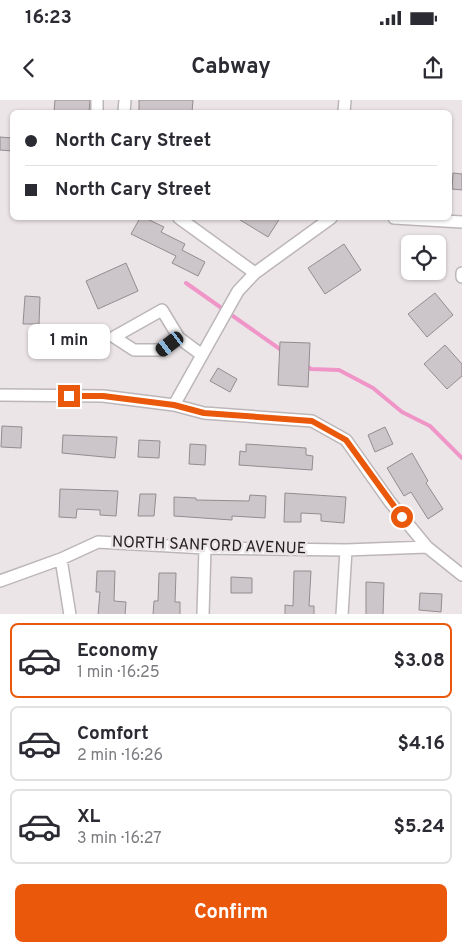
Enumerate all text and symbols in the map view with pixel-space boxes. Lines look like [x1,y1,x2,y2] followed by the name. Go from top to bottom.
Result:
[25,6,72,30] text: 16:23
[15,54,43,82] icon: back
[191,54,271,81] text: Cabway
[419,54,447,82] icon: share
[55,129,211,153] text: North Cary Street
[55,178,211,202] text: North Cary Street
[401,235,446,280] map controls
[401,235,446,280] button: locate
[28,324,110,358] callout: 1 min
[153,329,186,359] car
[50,331,88,351] text: 1 min
[58,385,80,407] route end
[391,506,413,528] route start
[111,533,307,559] street label: NORTH SANFORD AVENUE
[17,638,62,683] icon: car
[77,639,158,663] text: Economy
[394,649,445,673] text: $3.08
[77,663,160,683] text: 1 min · 16:25
[17,721,62,766] icon: car
[77,722,149,746] text: Comfort
[397,732,445,756] text: $4.16
[77,746,163,766] text: 2 min · 16:26
[17,804,62,849] icon: car
[77,805,100,829] text: XL
[393,815,445,839] text: $5.24
[77,829,162,849] text: 3 min · 16:27
[15,884,447,942] button: Confirm

